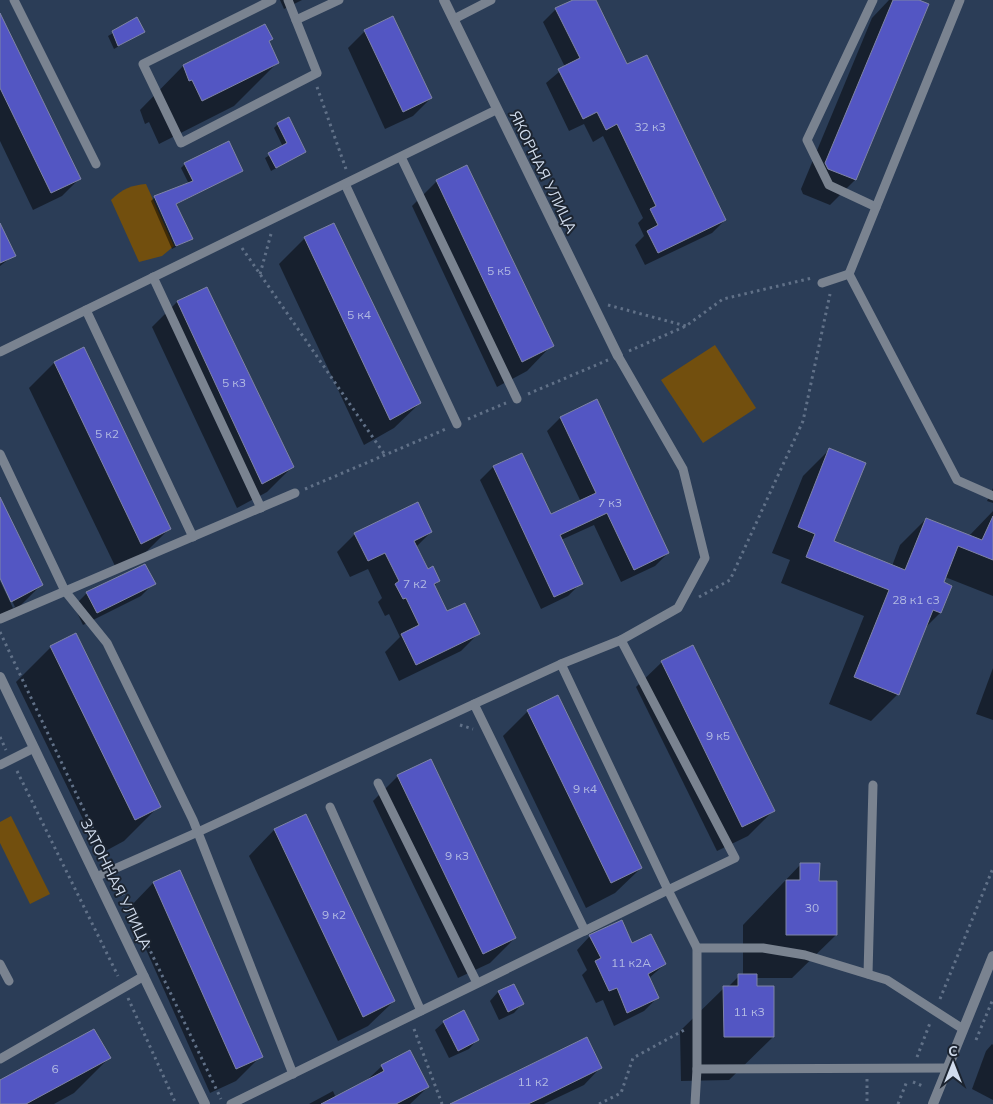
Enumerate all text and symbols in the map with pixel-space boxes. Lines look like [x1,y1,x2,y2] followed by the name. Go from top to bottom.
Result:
[506,107,581,236] street label: ЯКОРНАЯ УЛИЦА
[634,119,666,134] house number: 32 к3
[487,263,511,278] house number: 5 к5
[347,307,371,322] house number: 5 к4
[222,375,246,390] house number: 5 к3
[95,426,119,441] house number: 5 к2
[598,495,622,510] house number: 7 к3
[403,576,427,591] house number: 7 к2
[892,592,940,607] house number: 28 к1 с3
[706,728,730,743] house number: 9 к5
[573,781,597,796] house number: 9 к4
[76,815,156,952] street label: ЗАТОННАЯ УЛИЦА
[445,848,469,863] house number: 9 к3
[805,900,819,915] house number: 30
[322,907,346,922] house number: 9 к2
[611,955,651,970] house number: 11 к2А
[733,1004,765,1019] house number: 11 к3
[928,1039,978,1089] north arrow
[948,1042,958,1060] text: С
[51,1061,59,1076] house number: 6
[517,1074,549,1089] house number: 11 к2

